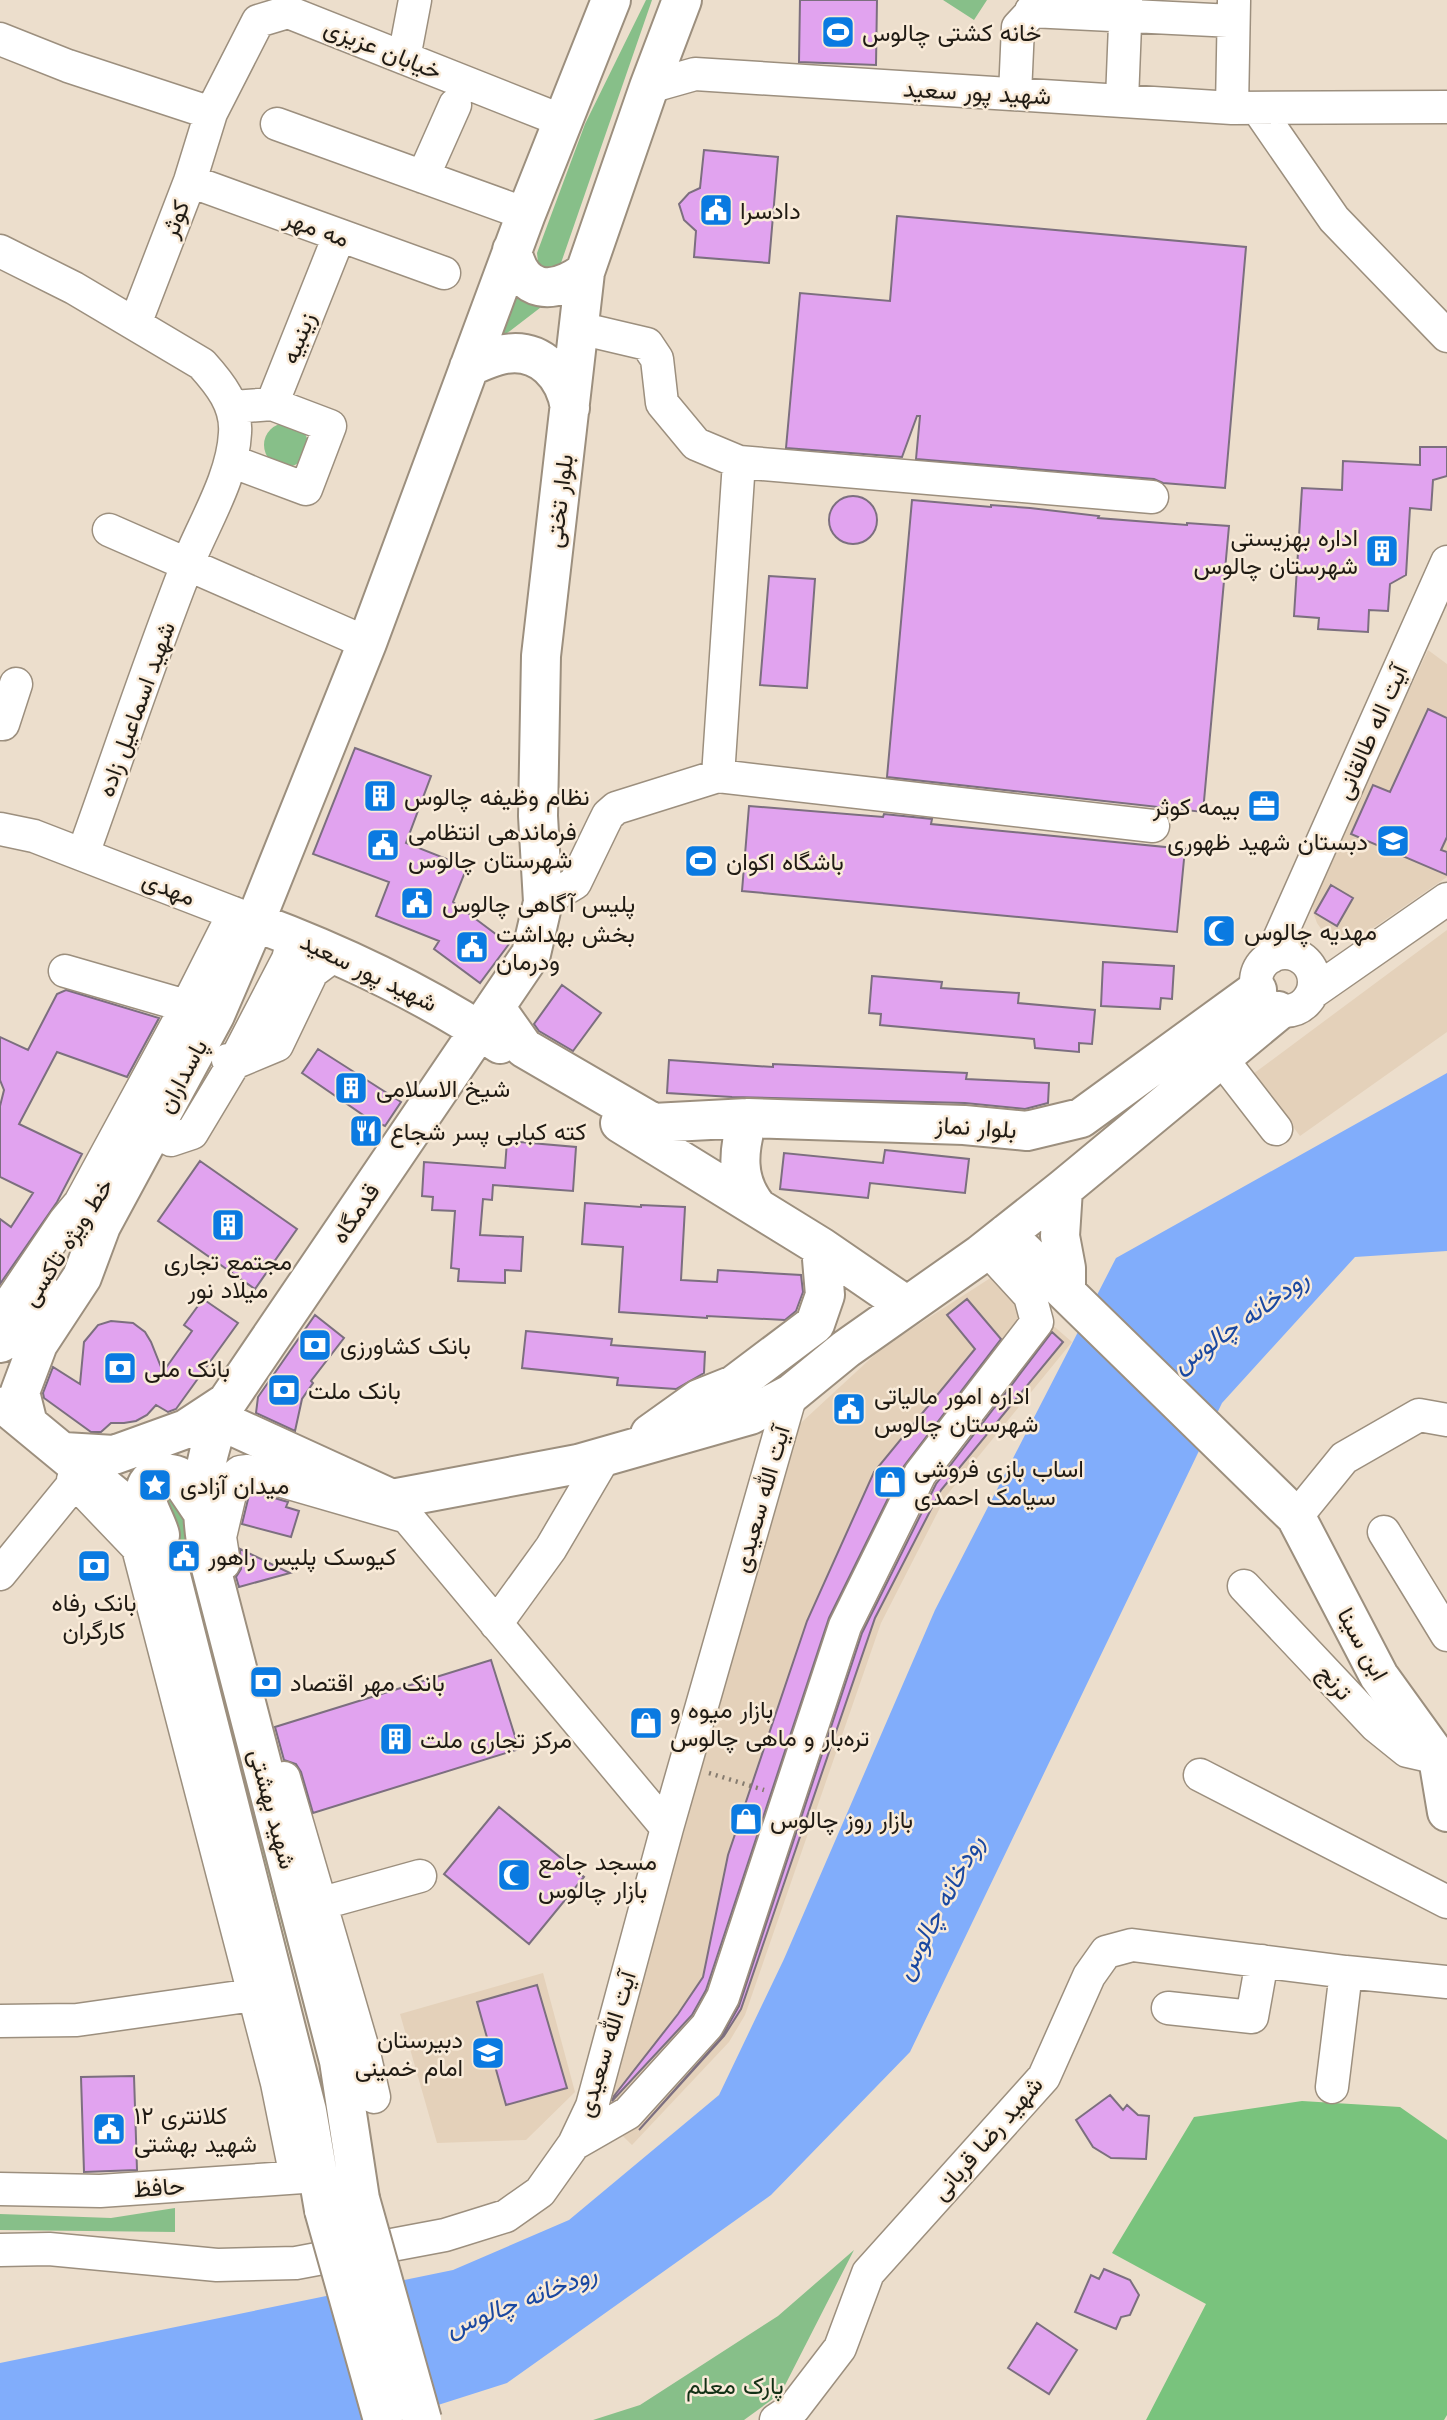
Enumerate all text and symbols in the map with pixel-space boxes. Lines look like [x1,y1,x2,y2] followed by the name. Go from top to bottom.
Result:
[319,10,447,88] street label: خیابان عزیزی
[819,13,857,51] sports icon: خانه کشتی چالوس
[862,15,1041,50] place label: خانه کشتی چالوس
[902,71,1052,113] street label: شهید پور سعید
[697,191,735,229] public building icon: دادسرا
[740,193,801,228] place label: دادسرا
[152,195,198,244] street label: کوثر
[279,200,354,256] street label: مه مهر
[272,307,324,369] street label: زینبیه
[536,452,582,550] street label: بلوار تختی
[1194,520,1358,583] place label: اداره بهزیستی شهرستان چالوس
[1363,532,1401,570] building icon: اداره بهزیستی شهرستان چالوس
[88,616,184,802] street label: شهید اسماعیل زاده
[1326,657,1417,805] street label: آیت اله طالقانی
[361,777,399,815] building icon: نظام وظیفه چالوس
[404,779,590,814] place label: نظام وظیفه چالوس
[1245,787,1283,825] office icon: بیمه کوثر
[1152,789,1240,824] place label: بیمه کوثر
[408,814,577,877] place label: فرماندهی انتظامی شهرستان چالوس
[1374,822,1412,860] school or university icon: دبستان شهید ظهوری
[1167,824,1368,859] place label: دبستان شهید ظهوری
[364,826,402,864] public building icon: فرماندهی انتظامی شهرستان چالوس
[682,842,720,880] sports icon: باشگاه اکوان
[726,844,844,879] place label: باشگاه اکوان
[137,862,201,914] street label: مهدی
[398,884,436,922] public building icon: پلیس آگاهی چالوس
[442,886,635,921] place label: پلیس آگاهی چالوس
[1200,912,1238,950] mosque icon: مهدیه چالوس
[1244,914,1377,949] place label: مهدیه چالوس
[496,916,635,979] place label: بخش بهداشت ودرمان
[295,924,443,1020] street label: شهید پور سعید
[453,928,491,966] public building icon: بخش بهداشت ودرمان
[148,1033,216,1119] street label: پاسداران
[332,1069,370,1107] building icon: شیخ الاسلامی
[376,1071,510,1106] place label: شیخ الاسلامی
[933,1107,1018,1147] street label: بلوار نماز
[347,1112,385,1150] restaurant icon: کته کبابی پسر شجاع
[390,1114,586,1149] place label: کته کبابی پسر شجاع
[12,1171,122,1313] street label: خط ویژه تاکسی
[322,1176,388,1250] street label: قدمگاه
[209,1206,247,1244] building icon: مجتمع تجاری میلاد نور
[164,1244,292,1307] place label: مجتمع تجاری میلاد نور
[1164,1260,1316,1382] water label: رودخانه چالوس
[296,1326,334,1364] bank icon: بانک کشاورزی
[340,1328,471,1363] place label: بانک کشاورزی
[101,1349,139,1387] bank icon: بانک ملی
[144,1351,230,1386] place label: بانک ملی
[265,1371,303,1409] bank icon: بانک ملت
[308,1373,401,1408] place label: بانک ملت
[874,1378,1038,1441] place label: اداره امور مالیاتی شهرستان چالوس
[830,1390,868,1428] public building icon: اداره امور مالیاتی شهرستان چالوس
[723,1419,799,1576] street label: آیت الله سعیدی
[914,1451,1084,1514] place label: اساب بازی فروشی سیامک احمدی
[871,1463,909,1501] shop icon: اساب بازی فروشی سیامک احمدی
[136,1466,174,1504] place icon: میدان آزادی
[180,1468,289,1503] place label: میدان آزادی
[165,1537,203,1575] public building icon: کیوسک پلیس راهور
[207,1539,396,1574] place label: کیوسک پلیس راهور
[75,1547,113,1585] bank icon: بانک رفاه کارگران
[51,1585,137,1648] place label: بانک رفاه کارگران
[1329,1601,1397,1687] street label: ابن سینا
[1309,1656,1361,1708] street label: ترنج
[247,1663,285,1701] bank icon: بانک مهر اقتصاد
[290,1665,445,1700] place label: بانک مهر اقتصاد
[670,1692,869,1755] place label: بازار میوه و تره‌بار و ماهی چالوس
[627,1704,665,1742] shop icon: بازار میوه و تره‌بار و ماهی چالوس
[377,1720,415,1758] building icon: مرکز تجاری ملت
[420,1722,572,1757] place label: مرکز تجاری ملت
[240,1745,306,1873] street label: شهید بهشتی
[727,1800,765,1838] shop icon: بازار روز چالوس
[770,1802,913,1837] place label: بازار روز چالوس
[885,1828,993,1986] water label: رودخانه چالوس
[538,1844,657,1907] place label: مسجد جامع بازار چالوس
[495,1856,533,1894] mosque icon: مسجد جامع بازار چالوس
[567,1964,646,2121] street label: آیت الله سعیدی
[355,2022,463,2085] place label: دبیرستان امام خمینی
[469,2034,507,2072] school or university icon: دبیرستان امام خمینی
[923,2068,1051,2208] street label: شهید رضا قربانی
[134,2098,257,2161] place label: کلانتری ۱۲ شهید بهشتی
[90,2110,128,2148] public building icon: کلانتری ۱۲ شهید بهشتی
[132,2168,186,2206] street label: حافظ
[440,2254,602,2346] water label: رودخانه چالوس
[686,2368,784,2403] park label: پارک معلم

